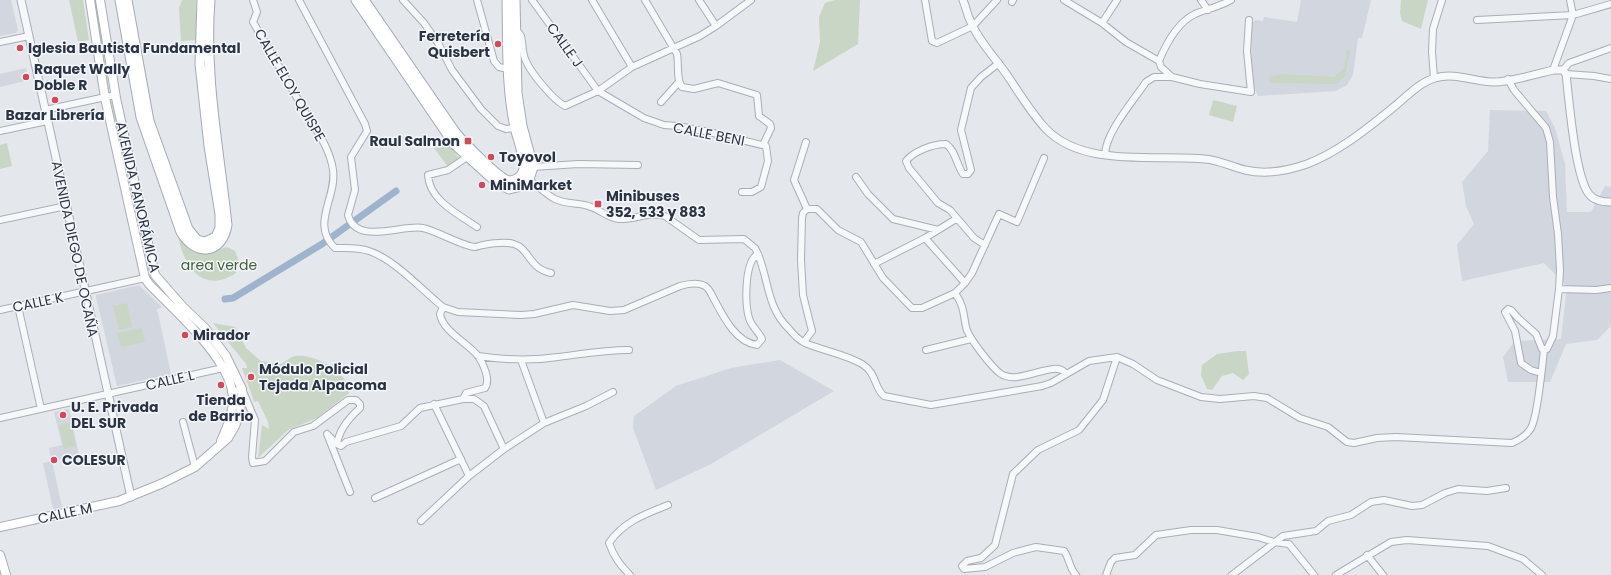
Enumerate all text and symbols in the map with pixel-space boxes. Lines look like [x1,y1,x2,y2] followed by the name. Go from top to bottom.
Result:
[542,19,588,71] street label: CALLE J
[250,25,330,145] street label: CALLE ELOY QUISPE
[419,26,490,62] place label: Ferretería Quisbert
[28,38,241,58] place label: Iglesia Bautista Fundamental
[493,39,503,49] marker: Ferretería Quisbert
[15,43,25,53] marker: Iglesia Bautista Fundamental
[34,59,130,95] place label: Raquet Wally Doble R
[21,72,31,82] marker: Raquet Wally Doble R
[50,95,60,105] marker: Bazar Librería
[5,105,105,125] place label: Bazar Librería
[672,117,746,151] street label: CALLE BENI
[111,119,165,275] street label: AVENIDA PANORÁMICA
[369,131,460,151] place label: Raul Salmon
[463,136,473,146] marker: Raul Salmon
[499,147,556,167] place label: Toyovol
[486,152,496,162] marker: Toyovol
[47,159,103,339] street label: AVENIDA DIEGO DE OCAÑA
[490,175,572,195] place label: MiniMarket
[477,180,487,190] marker: MiniMarket
[606,186,706,222] place label: Minibuses 352, 533 y 883
[593,199,603,209] marker: Minibuses 352, 533 y 883
[181,255,258,275] park label: area verde
[11,287,66,317] street label: CALLE K
[193,325,250,345] place label: Mirador
[180,330,190,340] marker: Mirador
[259,359,387,395] place label: Módulo Policial Tejada Alpacoma
[144,365,196,395] street label: CALLE L
[246,372,256,382] marker: Módulo Policial Tejada Alpacoma
[216,380,226,390] marker: Tienda de Barrio
[189,390,254,426] place label: Tienda de Barrio
[71,397,158,433] place label: U. E. Privada DEL SUR
[58,410,68,420] marker: U. E. Privada DEL SUR
[62,450,126,470] place label: COLESUR
[49,455,59,465] marker: COLESUR
[36,497,94,529] street label: CALLE M

